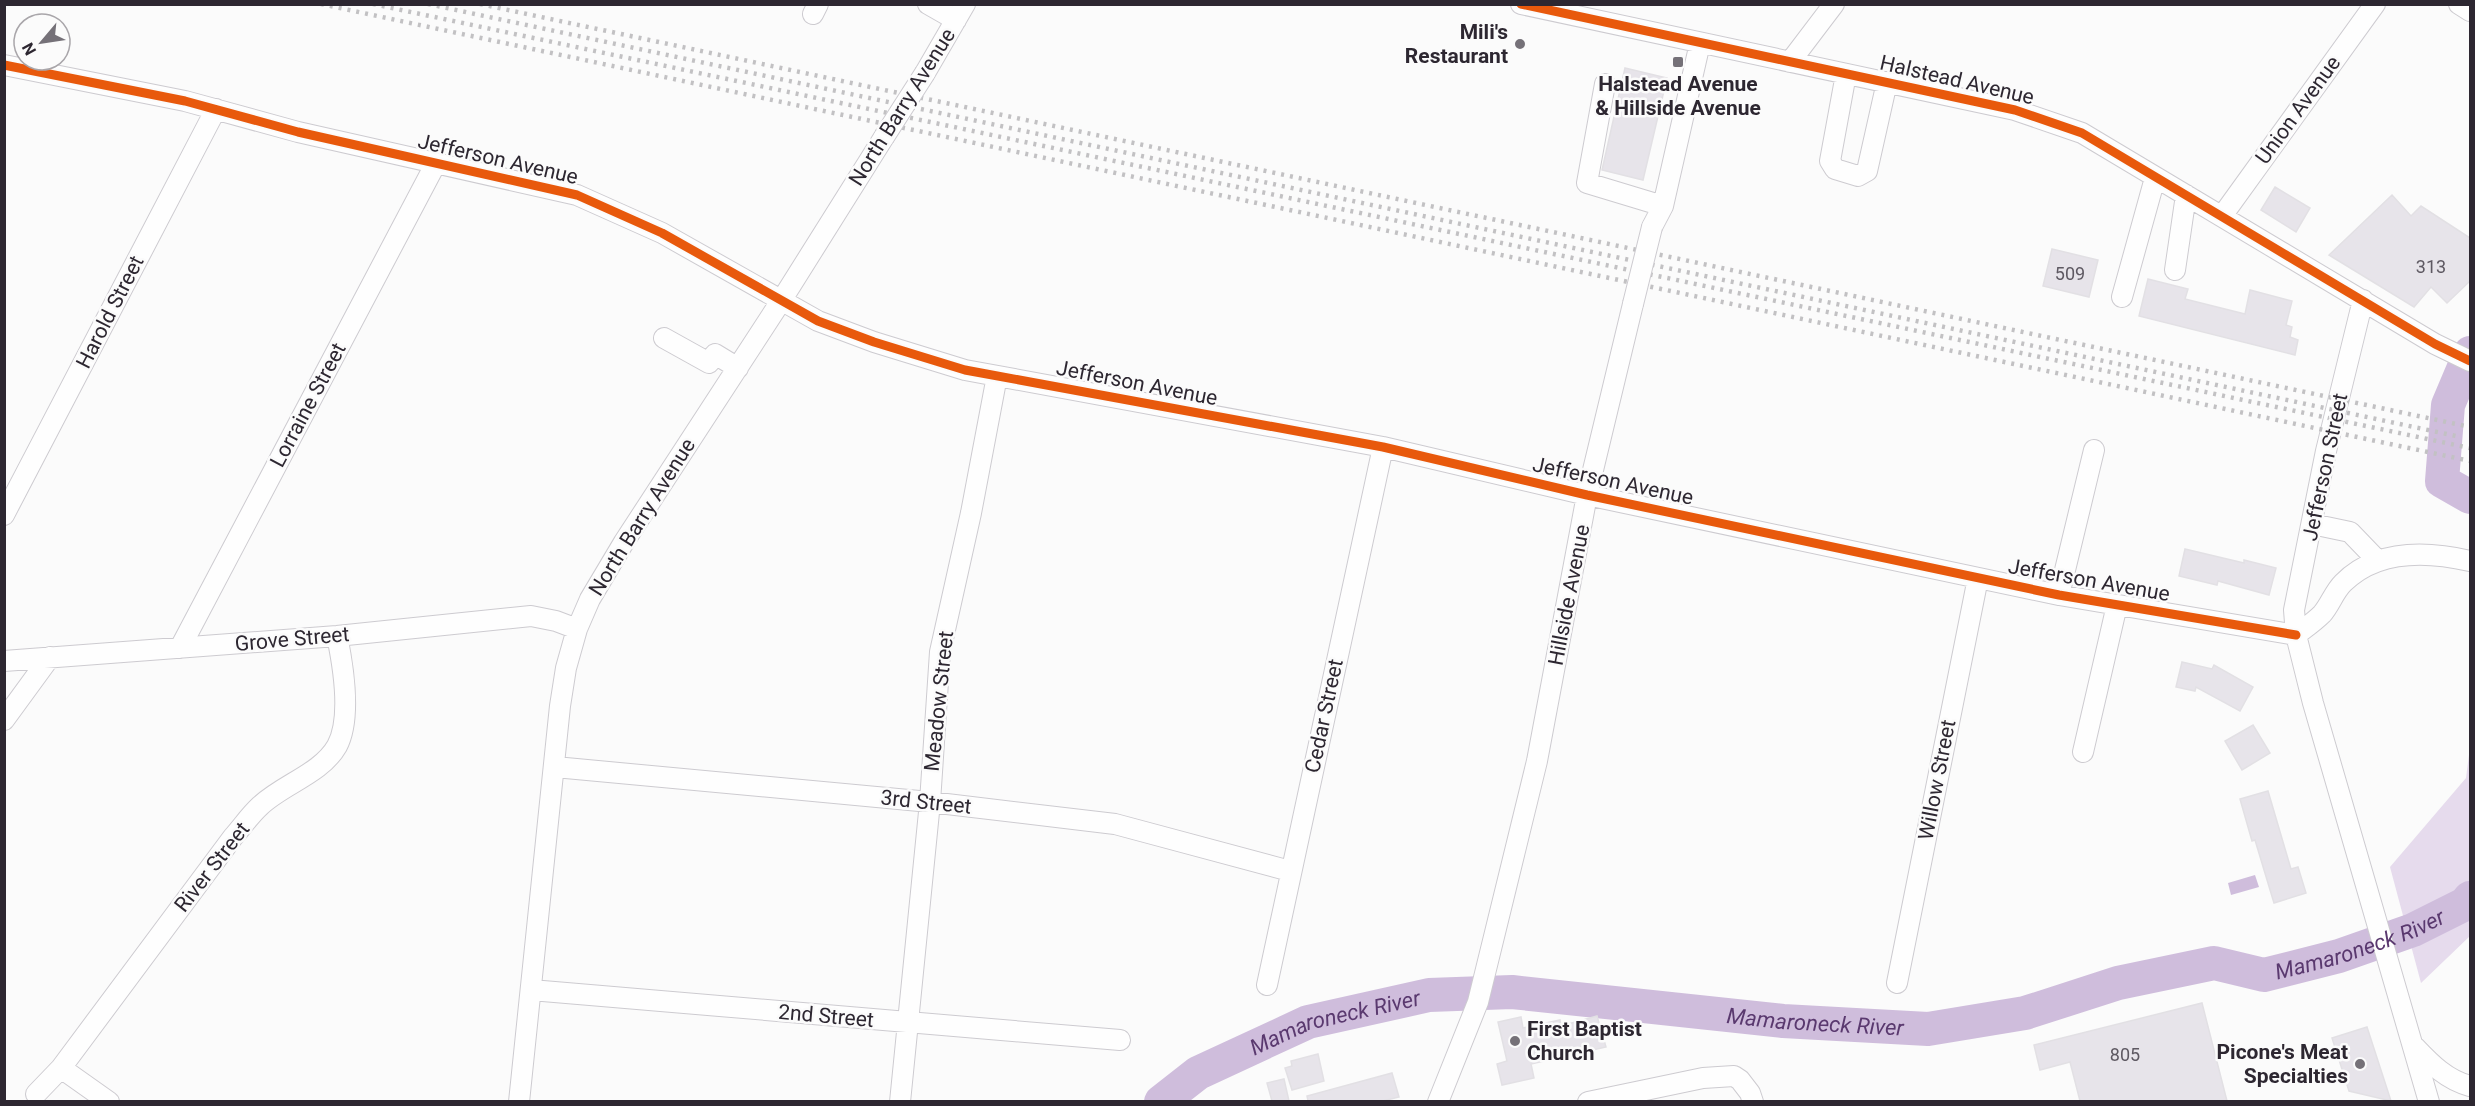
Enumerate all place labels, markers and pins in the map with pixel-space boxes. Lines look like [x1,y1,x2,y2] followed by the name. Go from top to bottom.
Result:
[1405,20,1508,68] place label: Mili's Restaurant
[1513,37,1527,51] marker: Mili's Restaurant
[1671,55,1685,69] marker: Halstead Avenue & Hillside Avenue
[1595,72,1761,120] place label: Halstead Avenue & Hillside Avenue
[1527,1017,1642,1065] place label: First Baptist Church
[1508,1034,1522,1048] marker: First Baptist Church
[2217,1040,2348,1088] place label: Picone's Meat Specialties
[2353,1057,2367,1071] marker: Picone's Meat Specialties

